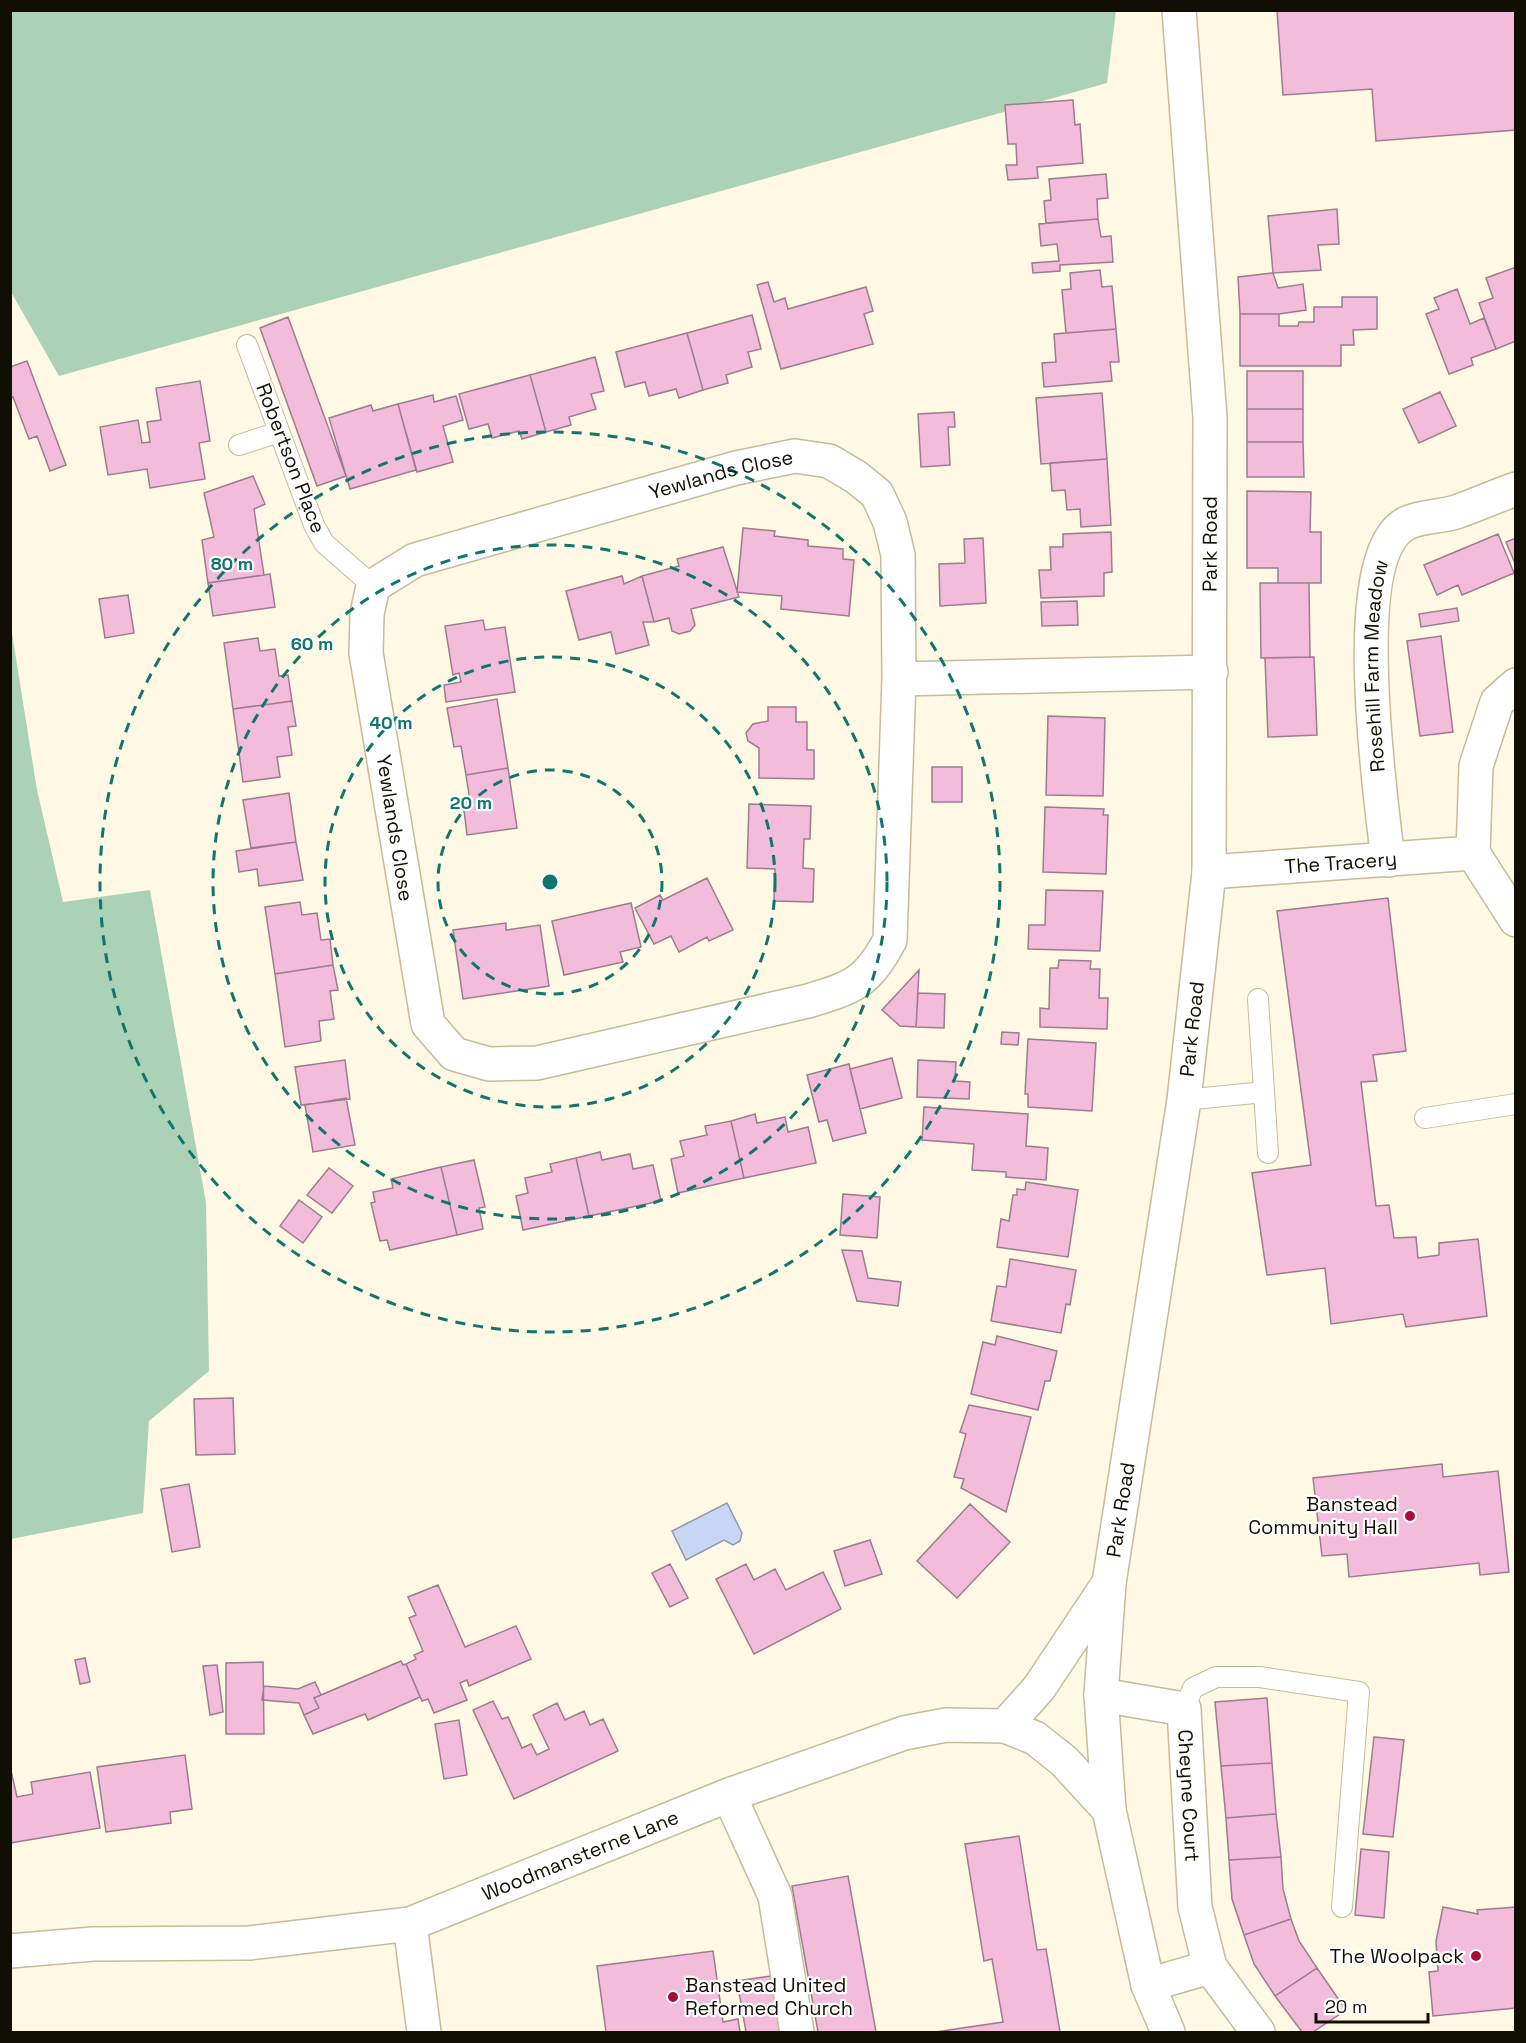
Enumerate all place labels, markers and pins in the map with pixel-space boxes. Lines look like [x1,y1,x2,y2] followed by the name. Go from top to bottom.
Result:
[540,872,560,892] centre of rings
[1248,1491,1398,1540] place label: Banstead Community Hall
[1403,1509,1417,1523] marker: Banstead Community Hall
[1329,1943,1464,1969] place label: The Woolpack
[1469,1949,1483,1963] marker: The Woolpack
[685,1972,853,2021] place label: Banstead United Reformed Church
[666,1990,680,2004] marker: Banstead United Reformed Church

